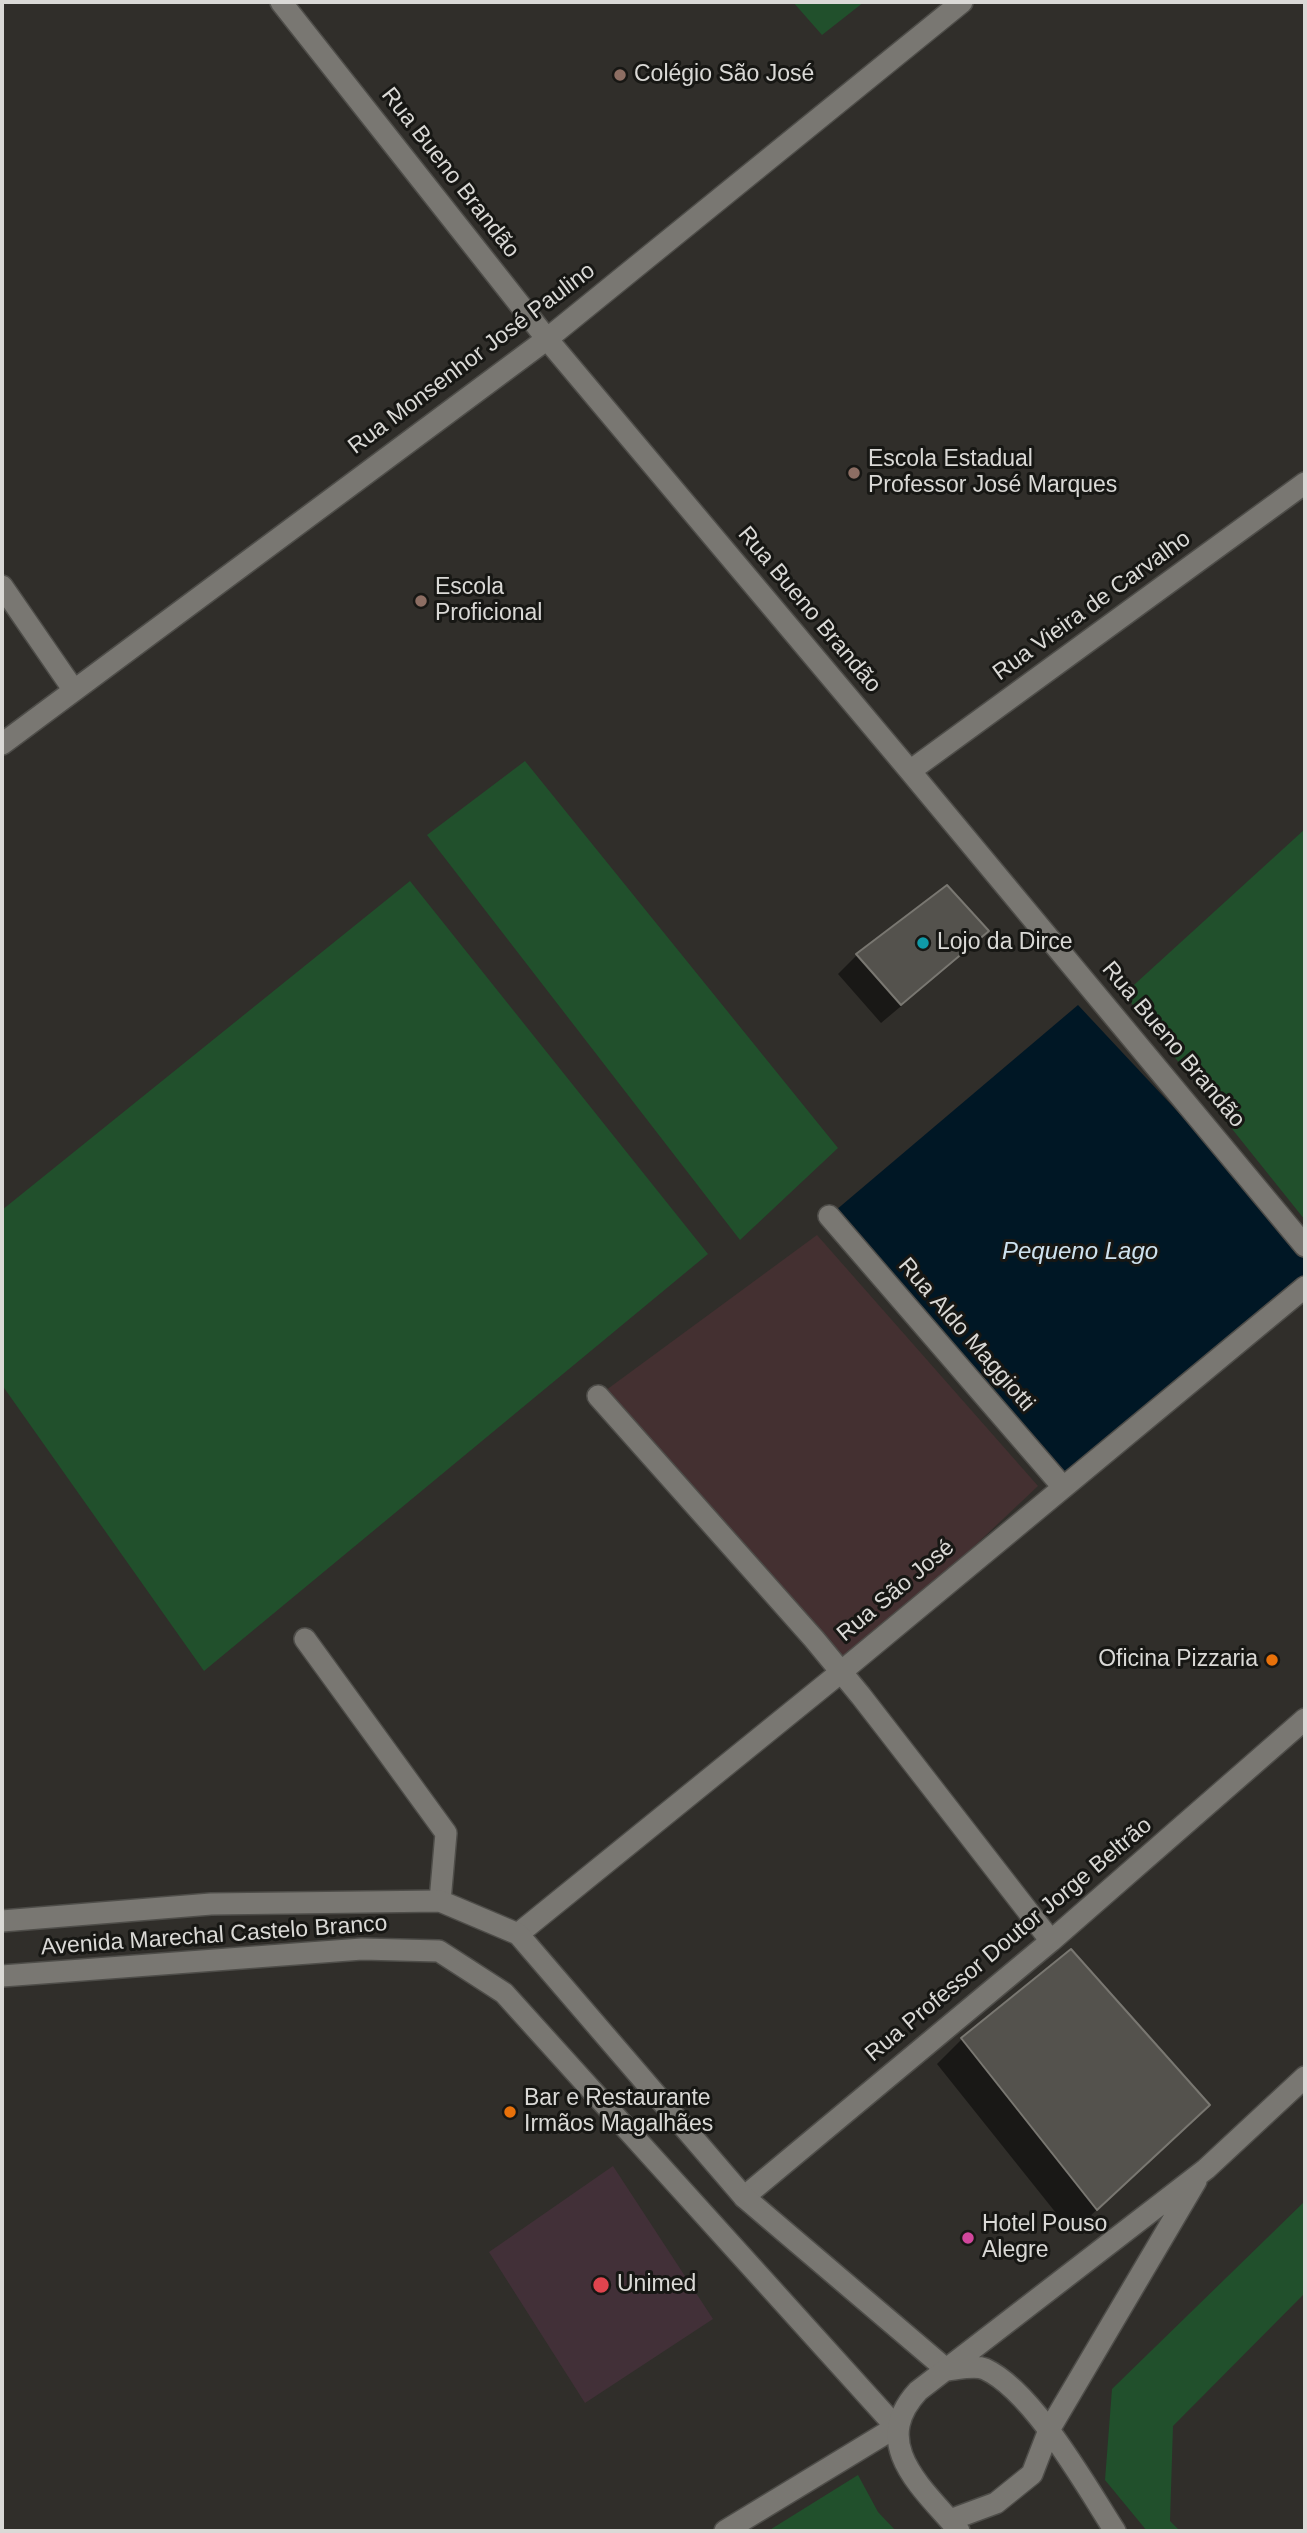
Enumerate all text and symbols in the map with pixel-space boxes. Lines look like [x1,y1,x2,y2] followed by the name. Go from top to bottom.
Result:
[634,61,814,89] place label: Colégio São José
[612,67,628,83] marker: Colégio São José
[375,82,525,264] street label: Rua Bueno Brandão
[343,257,601,461] street label: Rua Monsenhor José Paulino
[868,446,1117,500] place label: Escola Estadual Professor José Marques
[846,465,862,481] marker: Escola Estadual Professor José Marques
[731,521,887,699] street label: Rua Bueno Brandão
[988,525,1196,687] street label: Rua Vieira de Carvalho
[435,574,542,628] place label: Escola Proficional
[413,593,429,609] marker: Escola Proficional
[937,929,1073,957] place label: Lojo da Dirce
[915,935,931,951] marker: Lojo da Dirce
[1095,956,1251,1134] street label: Rua Bueno Brandão
[1002,1238,1158,1266] water label: Pequeno Lago
[892,1253,1040,1417] street label: Rua Aldo Maggiotti
[832,1534,960,1648] street label: Rua São José
[1098,1646,1258,1674] place label: Oficina Pizzaria
[1264,1652,1280,1668] marker: Oficina Pizzaria
[860,1812,1158,2068] street label: Rua Professor Doutor Jorge Beltrão
[40,1910,388,1962] street label: Avenida Marechal Castelo Branco
[524,2085,713,2139] place label: Bar e Restaurante Irmãos Magalhães
[502,2104,518,2120] marker: Bar e Restaurante Irmãos Magalhães
[982,2211,1107,2265] place label: Hotel Pouso Alegre
[960,2230,976,2246] marker: Hotel Pouso Alegre
[617,2271,696,2299] place label: Unimed
[591,2275,611,2295] marker: Unimed

